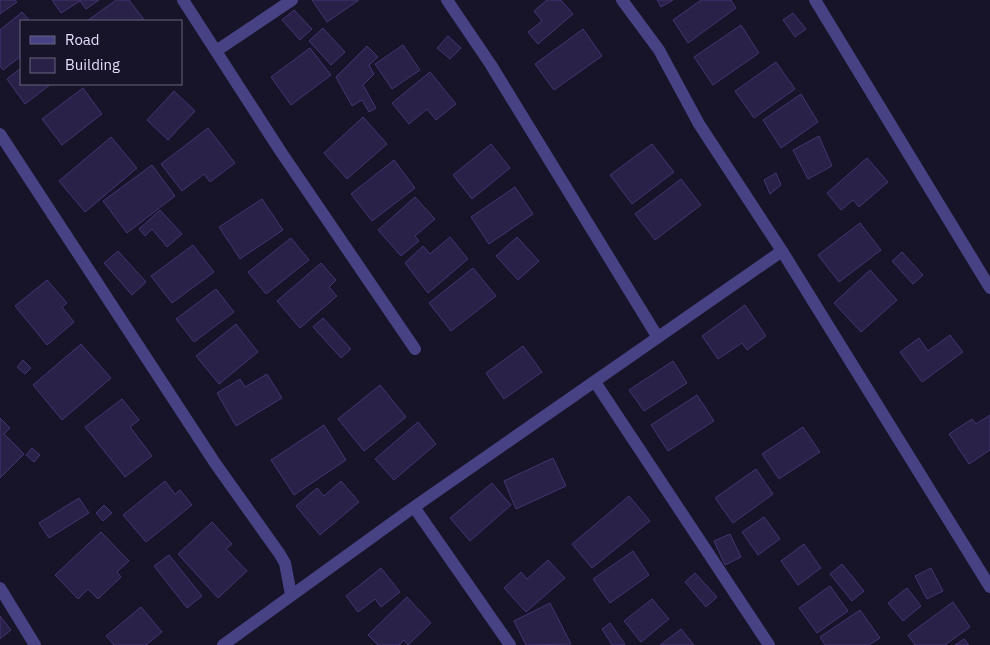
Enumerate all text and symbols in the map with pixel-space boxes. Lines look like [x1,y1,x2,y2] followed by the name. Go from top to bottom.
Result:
[20,20,182,85] legend
[65,30,100,49] text: Road
[65,55,120,74] text: Building

